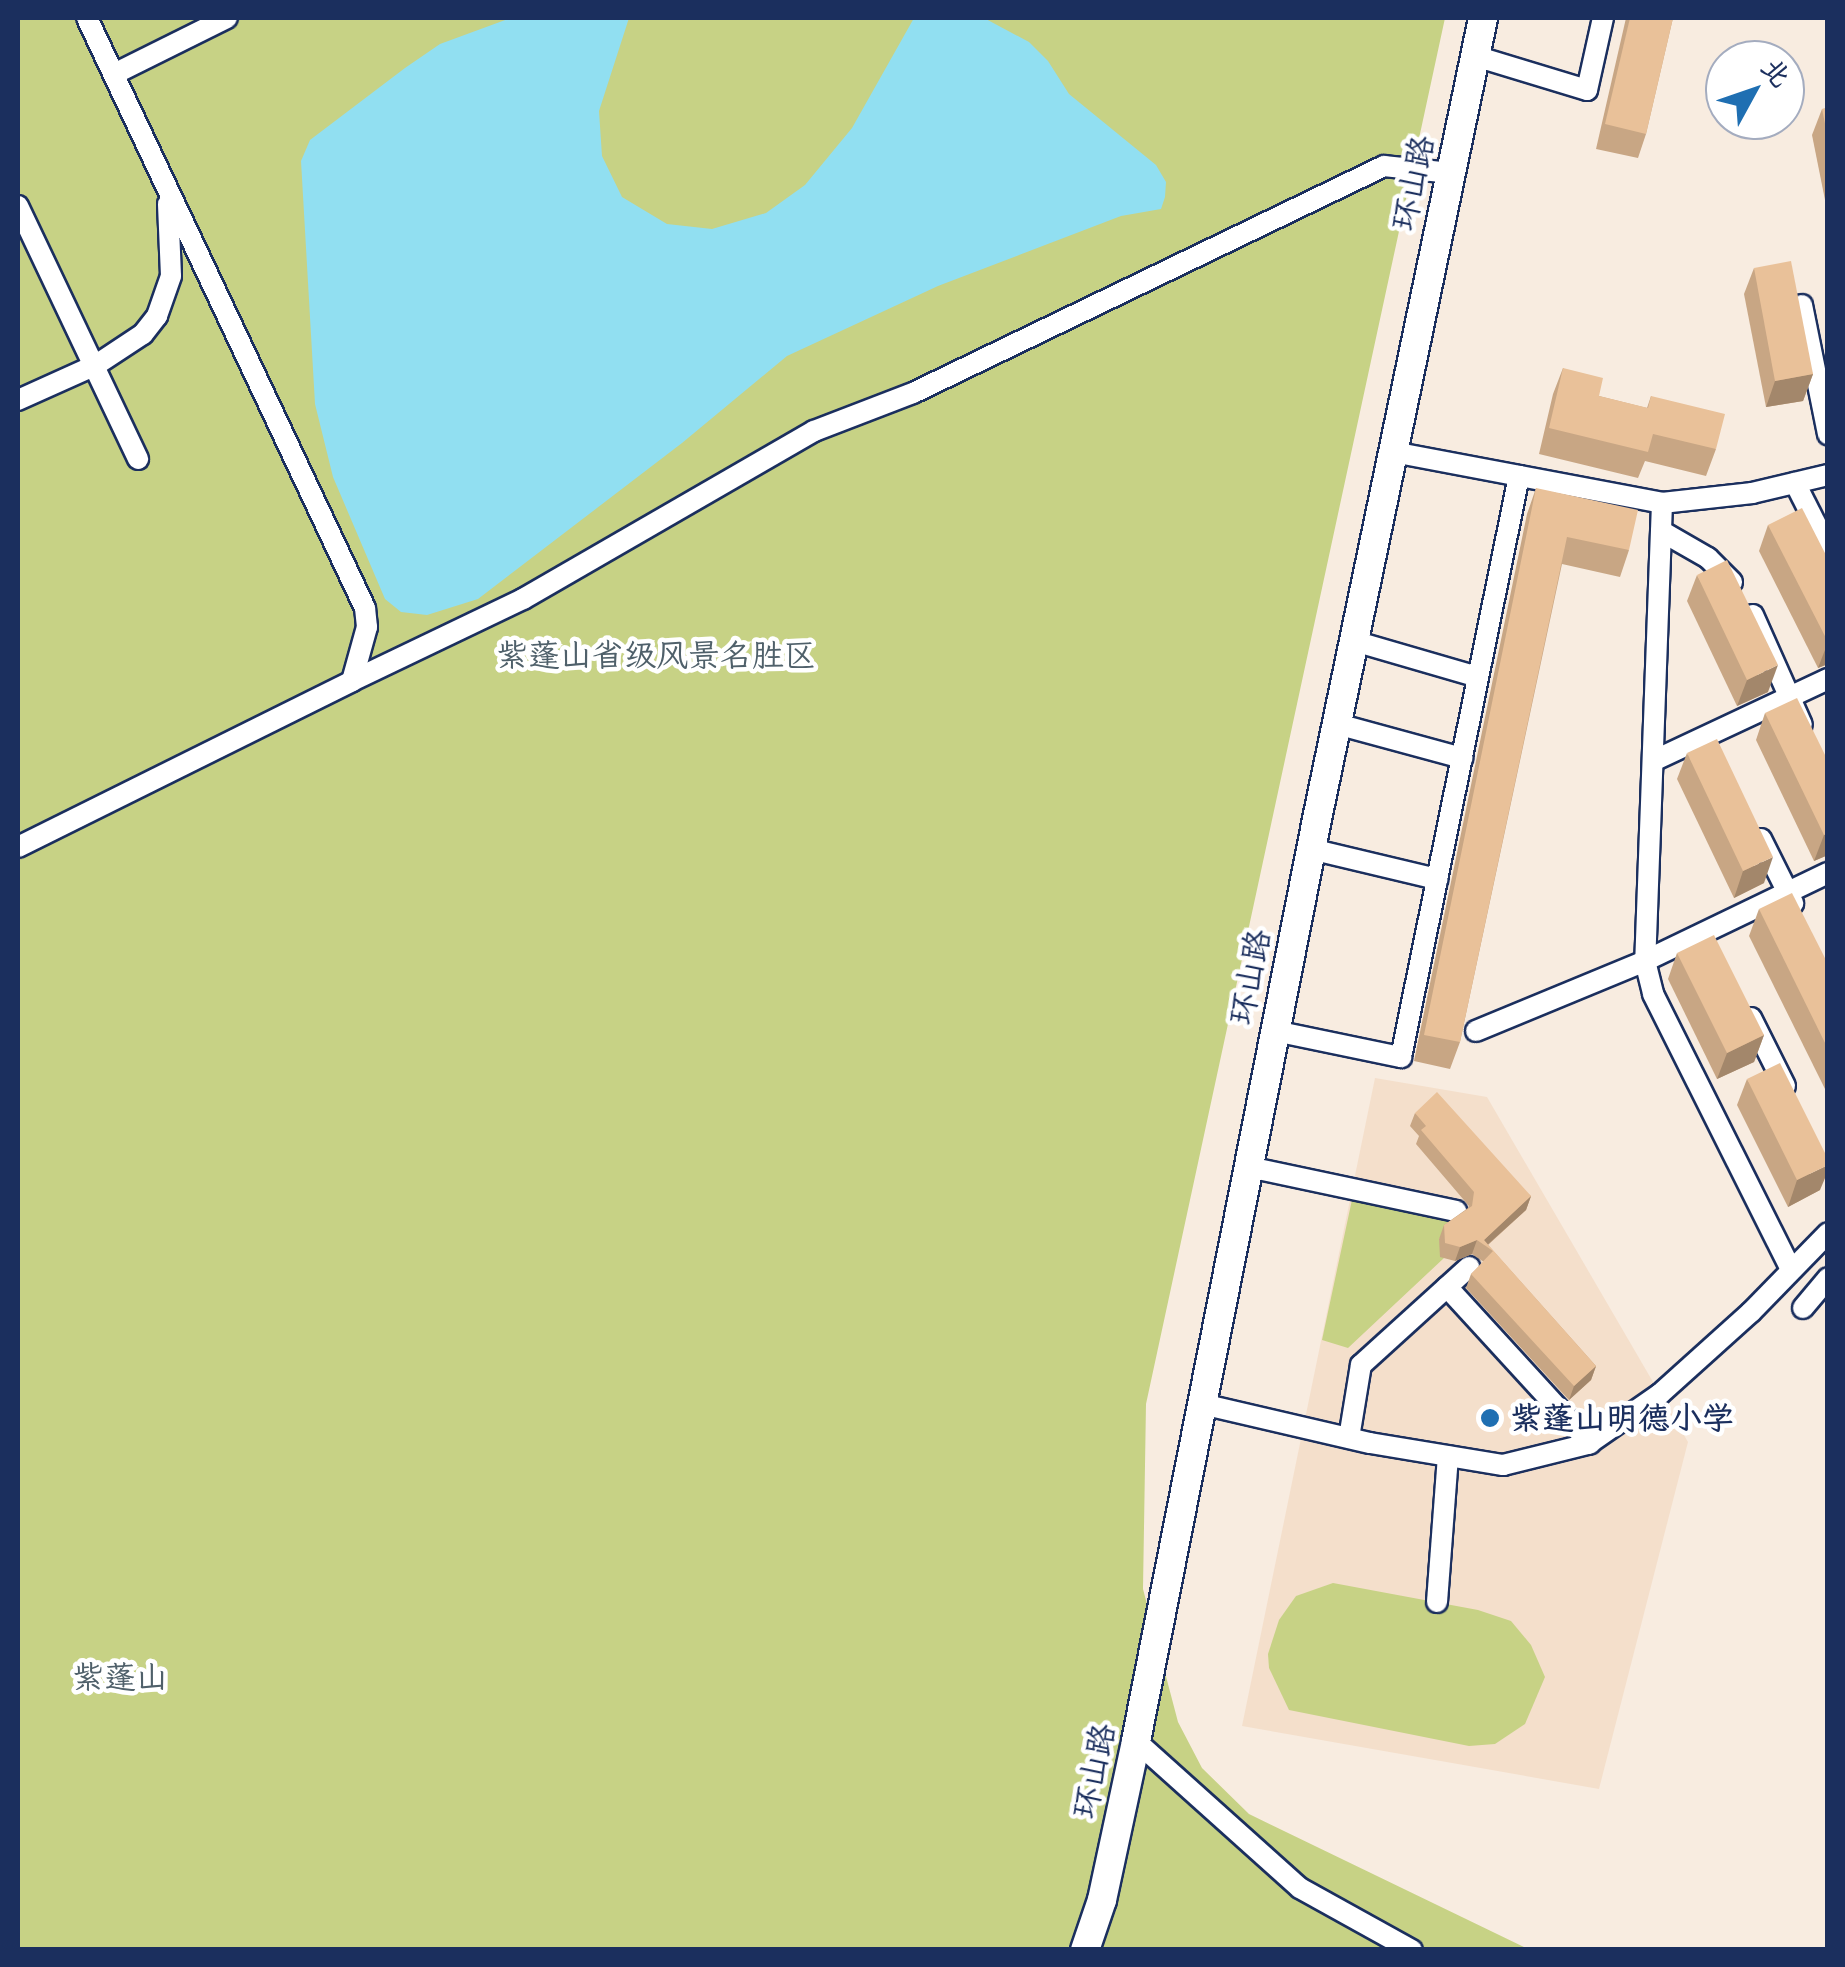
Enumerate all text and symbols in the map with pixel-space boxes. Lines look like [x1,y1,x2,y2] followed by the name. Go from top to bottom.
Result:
[1705,40,1805,140] north arrow
[1754,50,1798,94] text: 北
[1384,132,1442,234] street label: 环山路
[496,636,816,674] park label: 紫蓬山省级风景名胜区
[1222,926,1278,1028] street label: 环山路
[1510,1399,1734,1437] place label: 紫蓬山明德小学
[1479,1407,1501,1429] marker: 紫蓬山明德小学
[72,1658,168,1696] park label: 紫蓬山
[1065,1720,1123,1822] street label: 环山路

